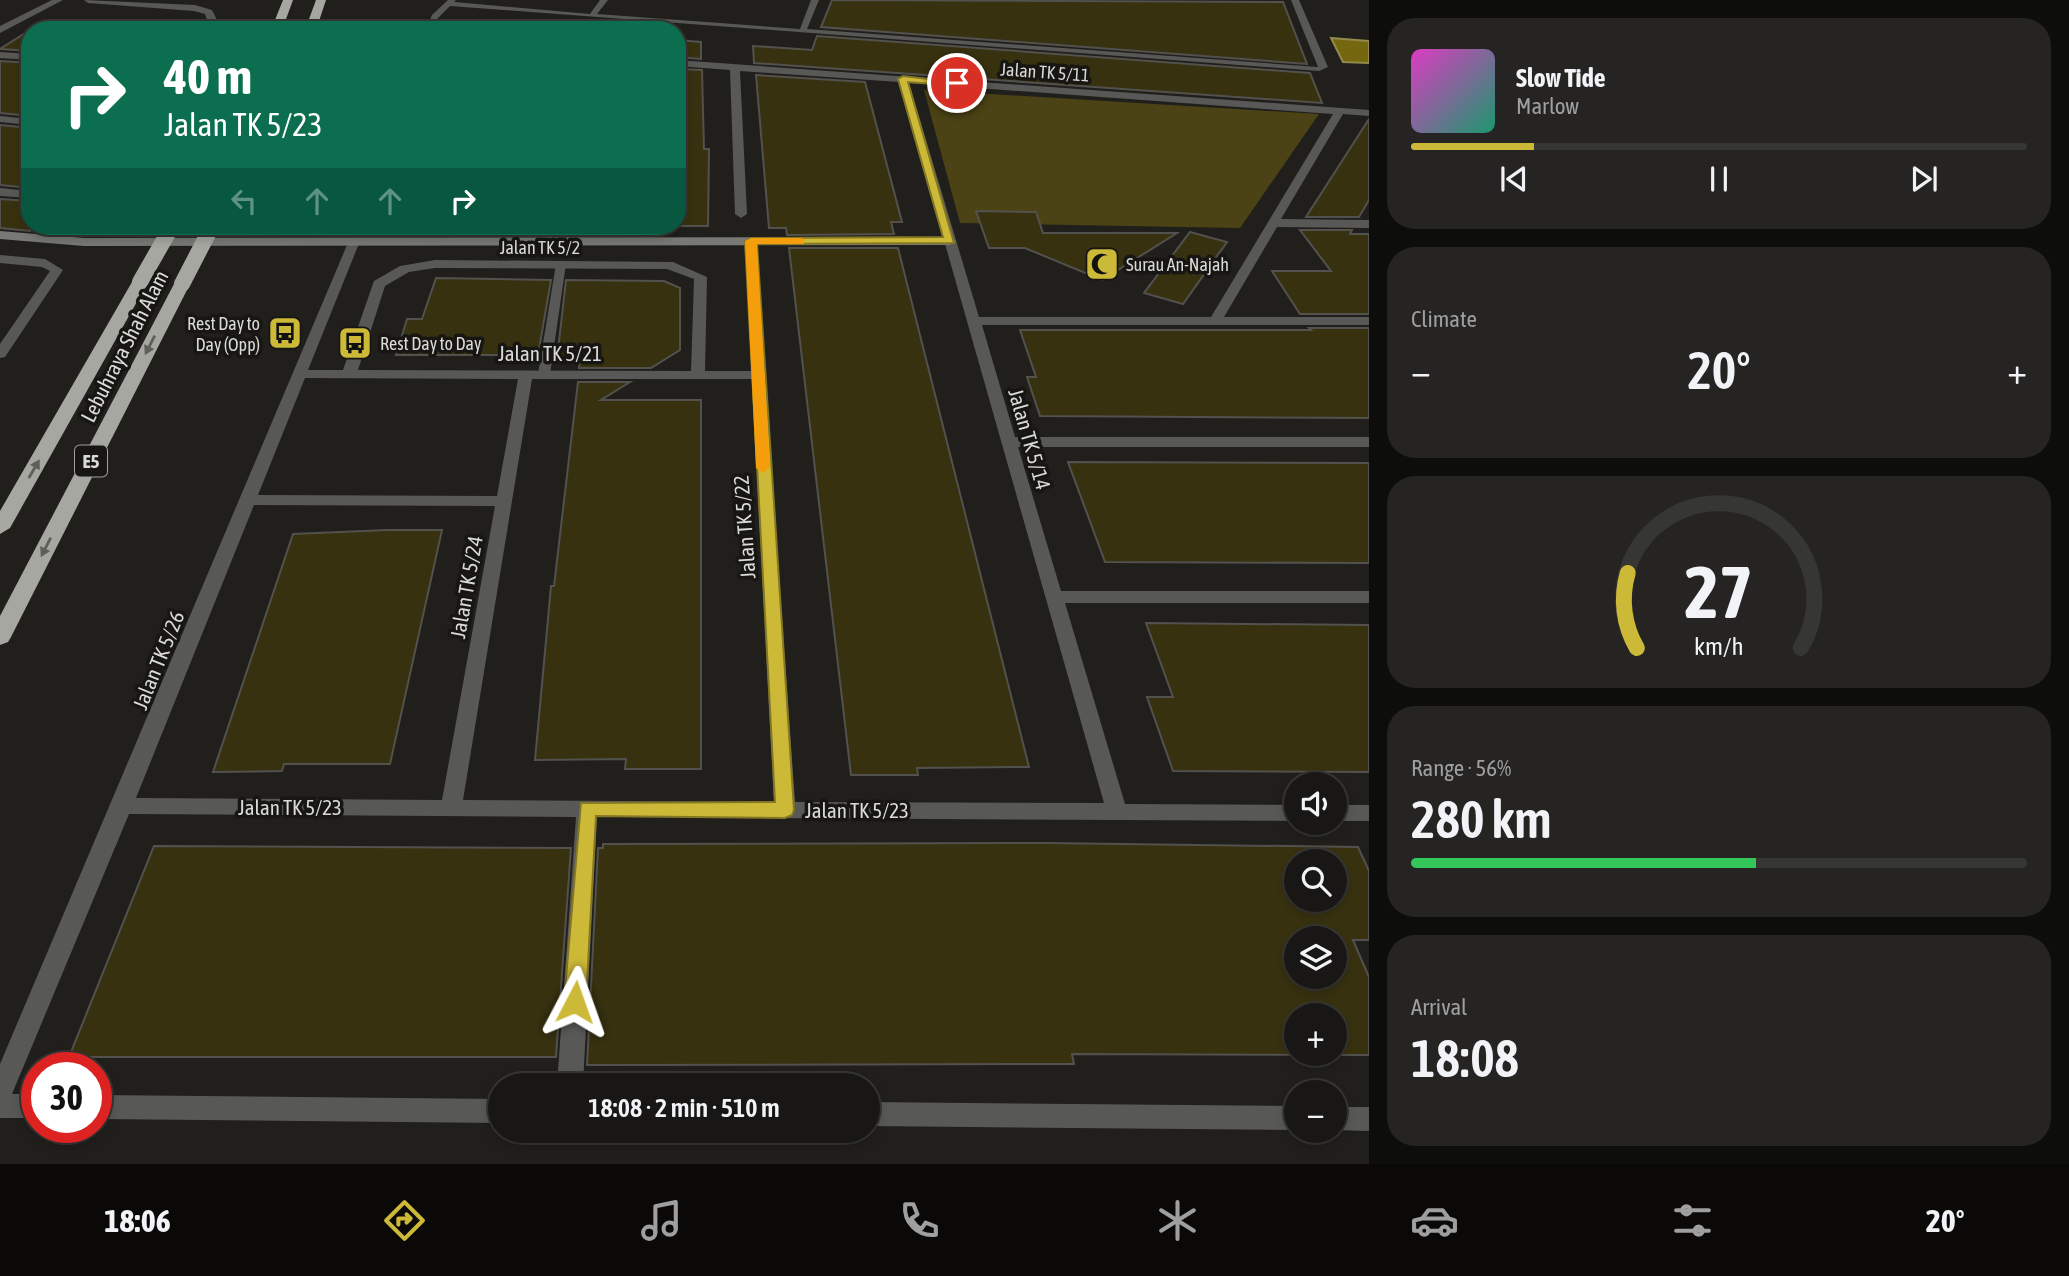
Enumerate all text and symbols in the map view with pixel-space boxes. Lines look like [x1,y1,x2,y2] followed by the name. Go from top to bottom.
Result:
[164,48,252,104] text: 40 m
[49,49,140,140] icon: right
[927,53,987,113] pin
[1000,58,1090,86] street label: Jalan TK 5/11
[1516,63,1606,93] text: Slow Tide
[938,64,976,102] icon: arrive
[1516,93,1579,119] text: Marlow
[164,106,322,143] text: Jalan TK 5/23
[1495,160,1533,198] icon: previous
[1700,160,1738,198] icon: pause
[1905,160,1943,198] icon: next
[225,182,263,220] icon: left
[298,182,336,220] icon: ahead
[371,182,409,220] icon: ahead
[444,182,482,220] icon: right
[500,237,580,258] street label: Jalan TK 5/2
[1083,245,1121,283] mosque icon: Surau An-Najah
[1126,254,1229,275] place label: Surau An-Najah
[75,266,173,426] street label: Lebuhraya Shah Alam
[1411,306,1477,332] text: Climate
[187,313,260,355] place label: Rest Day to Day (Opp)
[266,314,304,352] bus stop icon: Rest Day to Day (Opp)
[336,324,374,362] bus stop icon: Rest Day to Day
[380,333,481,354] place label: Rest Day to Day
[145,335,156,355] one-way arrow
[1687,340,1751,400] text: 20°
[498,341,602,365] street label: Jalan TK 5/21
[1411,349,1431,392] text: −
[2007,349,2027,392] text: +
[1004,386,1056,492] street label: Jalan TK 5/14
[75,446,107,476] road number: E5
[28,459,40,478] one-way arrow
[728,474,760,580] street label: Jalan TK 5/22
[445,534,487,640] street label: Jalan TK 5/24
[41,537,52,557] one-way arrow
[1685,550,1753,633] text: 27
[127,607,189,713] street label: Jalan TK 5/26
[1694,632,1744,660] text: km/h
[1411,755,1511,781] text: Range · 56%
[1284,772,1347,1143] map controls
[1284,772,1347,835] button: sound
[1411,789,1552,849] text: 280 km
[238,795,342,819] street label: Jalan TK 5/23
[805,798,909,822] street label: Jalan TK 5/23
[1284,849,1347,912] button: search
[1284,926,1347,989] button: layers
[538,965,612,1039] position arrow
[1411,994,1467,1020] text: Arrival
[1284,1003,1347,1066] button: +
[1411,1028,1519,1088] text: 18:08
[21,1052,112,1143] speed limit sign: 30
[1284,1080,1347,1143] button: −
[588,1093,780,1123] text: 18:08 · 2 min · 510 m
[380,1196,429,1245] icon: directions
[637,1196,686,1245] icon: music
[895,1196,944,1245] icon: phone
[1153,1196,1202,1245] icon: climate
[1410,1196,1459,1245] icon: car
[1668,1196,1717,1245] icon: filters
[104,1202,171,1239] text: 18:06
[1926,1202,1965,1239] text: 20°

